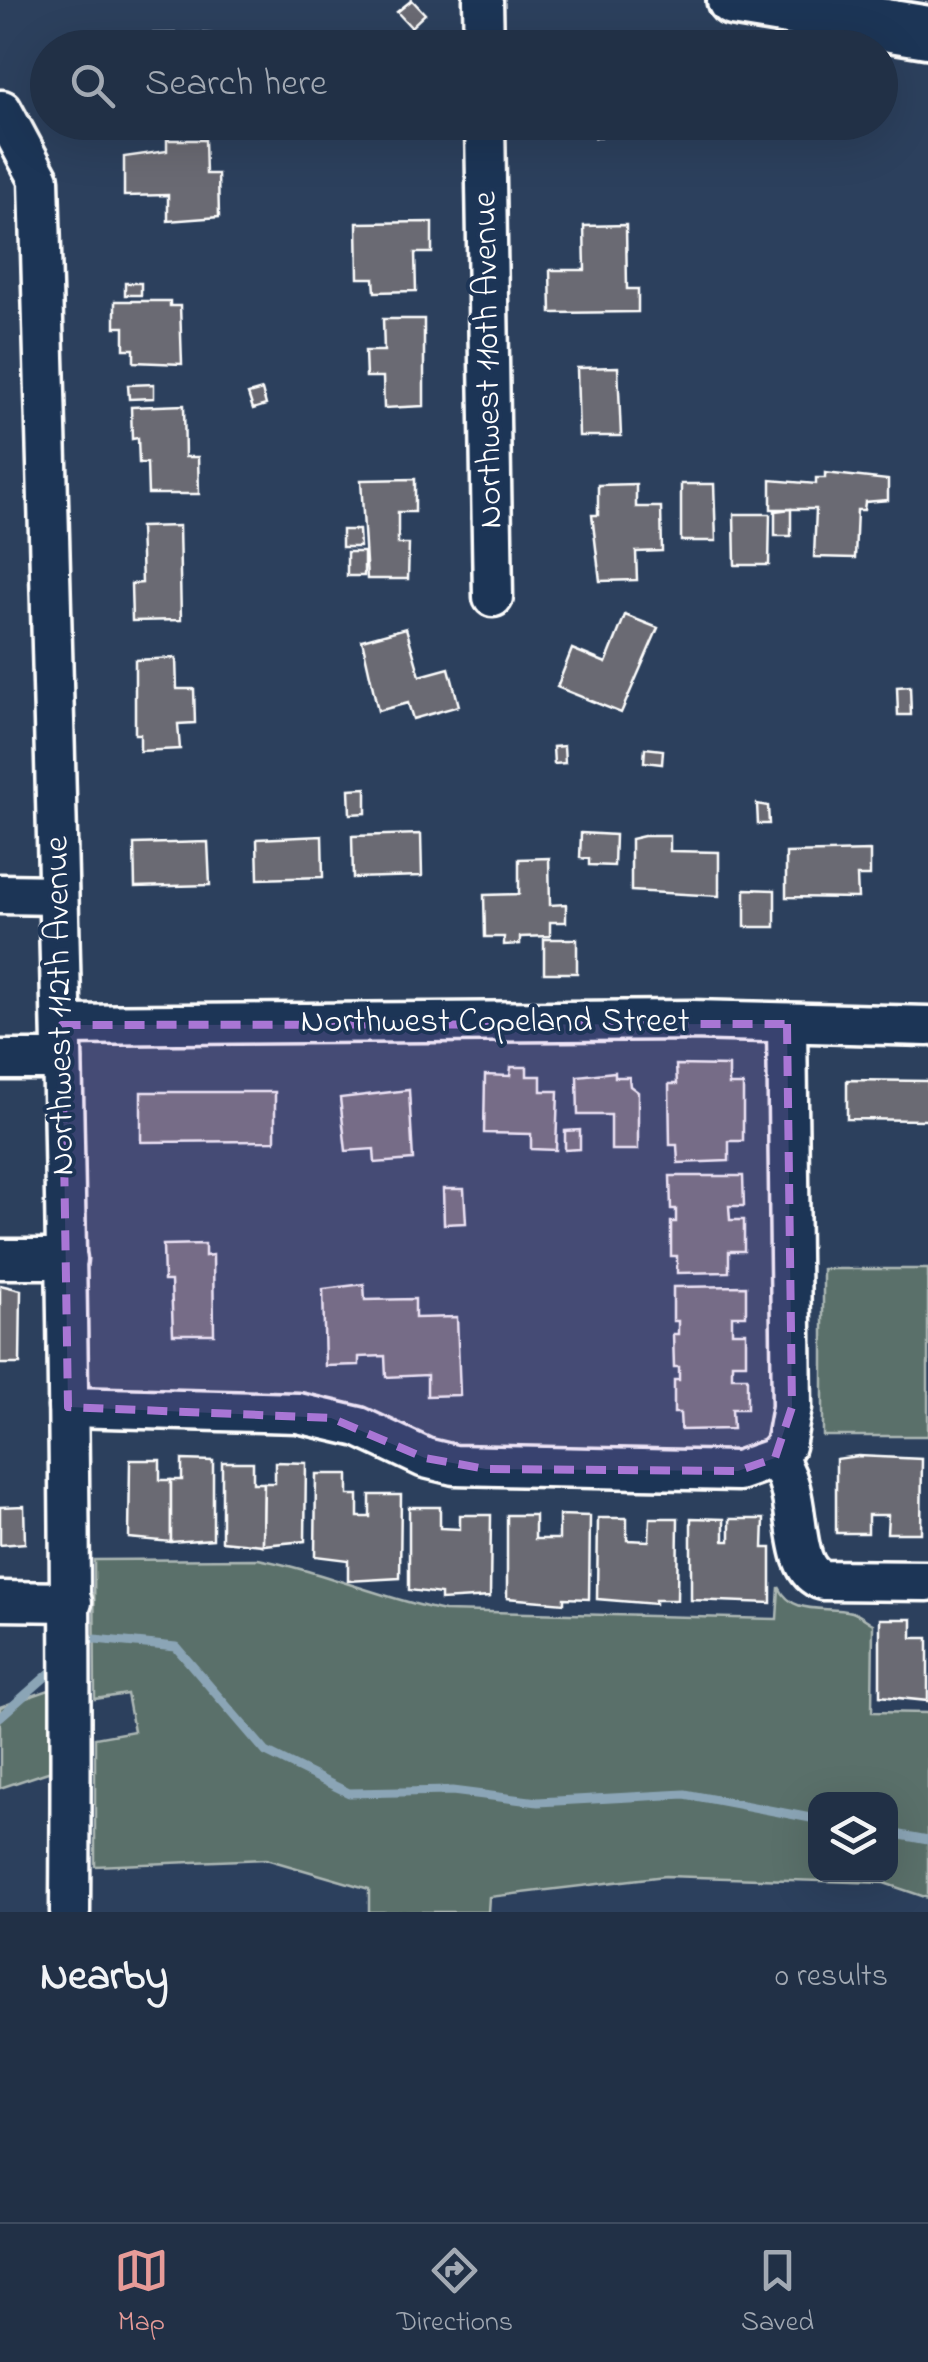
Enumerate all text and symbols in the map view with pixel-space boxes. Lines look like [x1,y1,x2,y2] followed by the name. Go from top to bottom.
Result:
[30,30,898,140] search box
[145,57,327,113] text: Search here
[65,58,120,113] icon: search
[461,191,517,529] street label: Northwest 110th Avenue
[33,836,89,1176] street label: Northwest 112th Avenue
[301,997,690,1048] street label: Northwest Copeland Street
[808,1792,898,1882] map controls
[808,1792,898,1882] button: layers
[40,1947,168,2008] text: Nearby
[775,1954,888,2001] text: 0 results
[114,2243,169,2344] tab: Map
[397,2243,513,2344] tab: Directions
[741,2243,814,2344] tab: Saved

